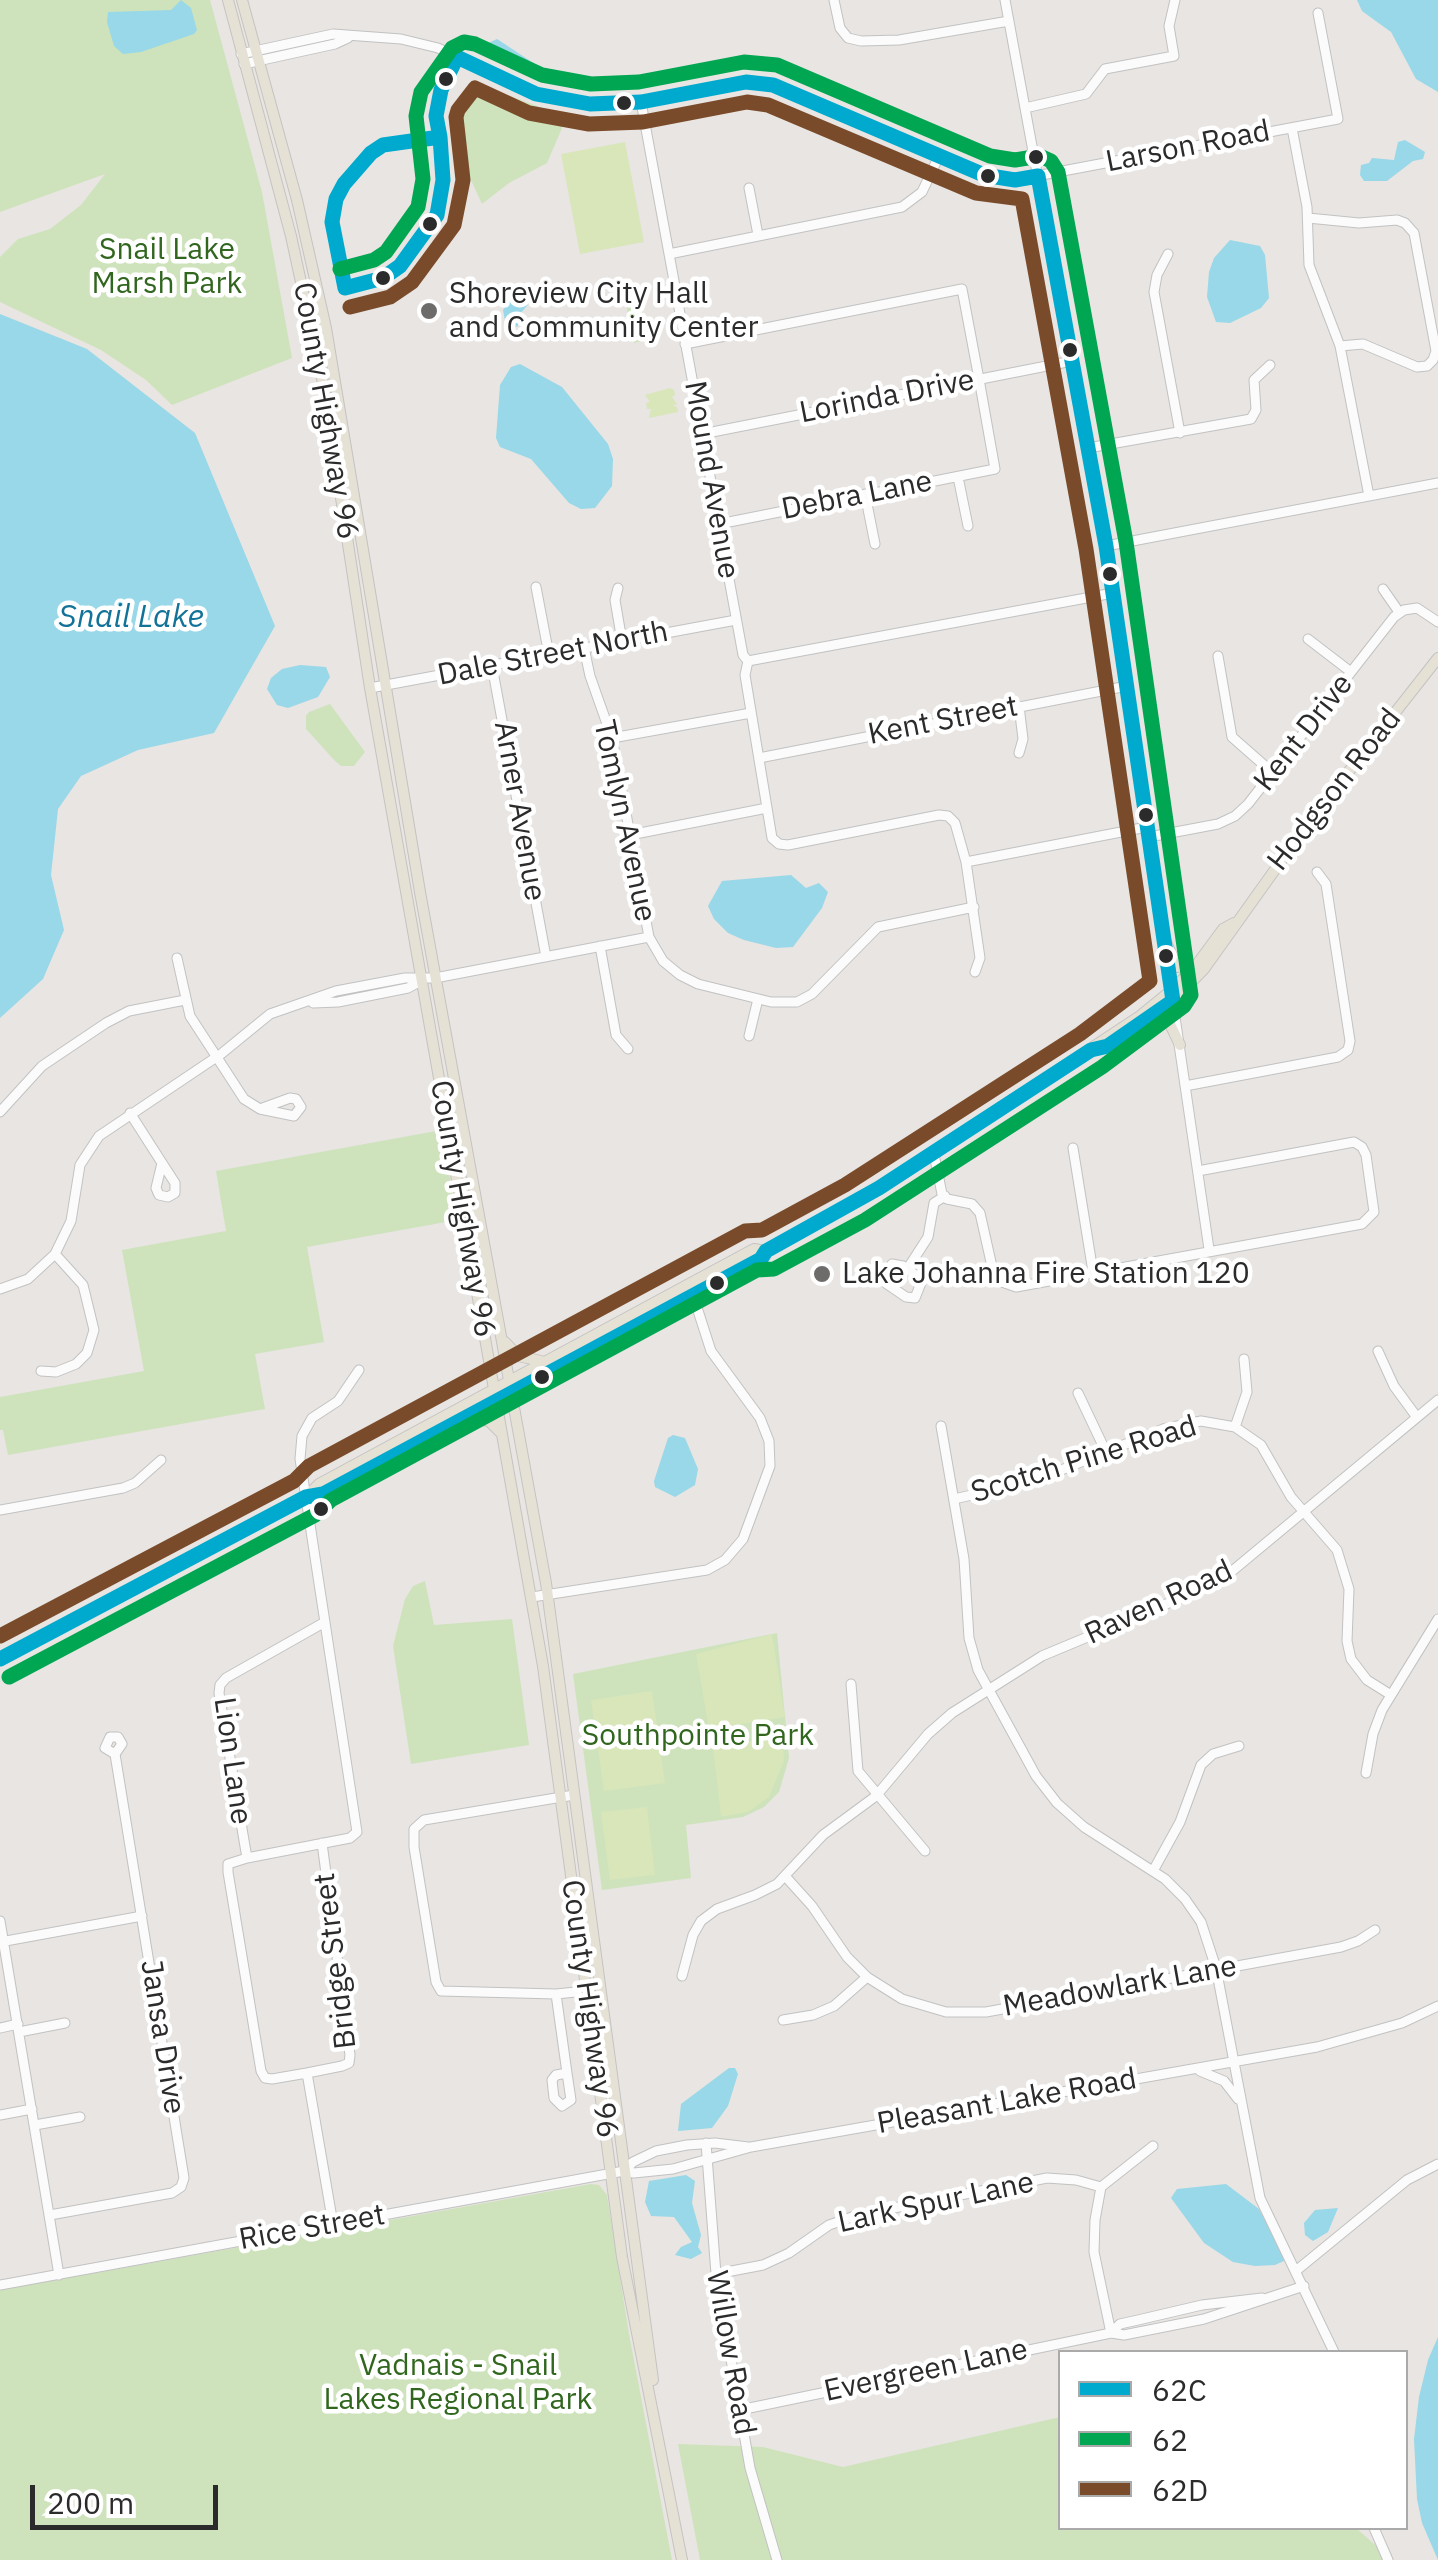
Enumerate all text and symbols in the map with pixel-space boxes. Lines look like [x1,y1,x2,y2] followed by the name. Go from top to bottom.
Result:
[436,69,456,89] unlabelled marker
[614,93,634,113] unlabelled marker
[1103,113,1273,181] street label: Larson Road
[1026,147,1046,167] unlabelled marker
[978,166,998,186] unlabelled marker
[420,214,440,234] unlabelled marker
[92,232,242,302] park label: Snail Lake Marsh Park
[373,268,393,288] unlabelled marker
[449,276,759,346] place label: Shoreview City Hall and Community Center
[285,280,365,542] street label: County Highway 96
[418,300,440,322] marker: Shoreview City Hall and Community Center
[1060,340,1080,360] unlabelled marker
[797,362,977,432] street label: Lorinda Drive
[676,378,746,582] street label: Mound Avenue
[779,464,935,528] street label: Debra Lane
[1100,564,1120,584] unlabelled marker
[58,599,204,637] water label: Snail Lake
[435,614,671,694] street label: Dale Street North
[1247,667,1361,799] street label: Kent Drive
[865,689,1021,753] street label: Kent Street
[1261,702,1409,878] street label: Hodgson Road
[585,717,663,925] street label: Tomlyn Avenue
[485,718,553,904] street label: Arner Avenue
[1136,805,1156,825] unlabelled marker
[1156,946,1176,966] unlabelled marker
[422,1078,502,1340] street label: County Highway 96
[842,1256,1250,1292] place label: Lake Johanna Fire Station 120
[811,1263,833,1285] marker: Lake Johanna Fire Station 120
[707,1273,727,1293] unlabelled marker
[532,1367,552,1387] unlabelled marker
[967,1409,1201,1511] street label: Scotch Pine Road
[311,1499,331,1519] unlabelled marker
[1079,1553,1239,1653] street label: Raven Road
[205,1695,259,1827] street label: Lion Lane
[582,1718,814,1754] park label: Southpointe Park
[307,1871,365,2051] street label: Bridge Street
[553,1878,625,2140] street label: County Highway 96
[1000,1949,1240,2025] street label: Meadowlark Lane
[132,1957,192,2117] street label: Jansa Drive
[874,2061,1140,2143] street label: Pleasant Lake Road
[835,2165,1037,2241] street label: Lark Spur Lane
[236,2197,388,2259] street label: Rice Street
[698,2268,762,2438] street label: Willow Road
[821,2332,1031,2410] street label: Evergreen Lane
[324,2348,592,2418] park label: Vadnais - Snail Lakes Regional Park
[1058,2350,1408,2530] legend
[1152,2370,1207,2409] text: 62C
[1152,2420,1188,2459] text: 62
[35,2465,222,2527] scale bar
[1152,2470,1208,2509] text: 62D
[47,2483,134,2522] text: 200 m

